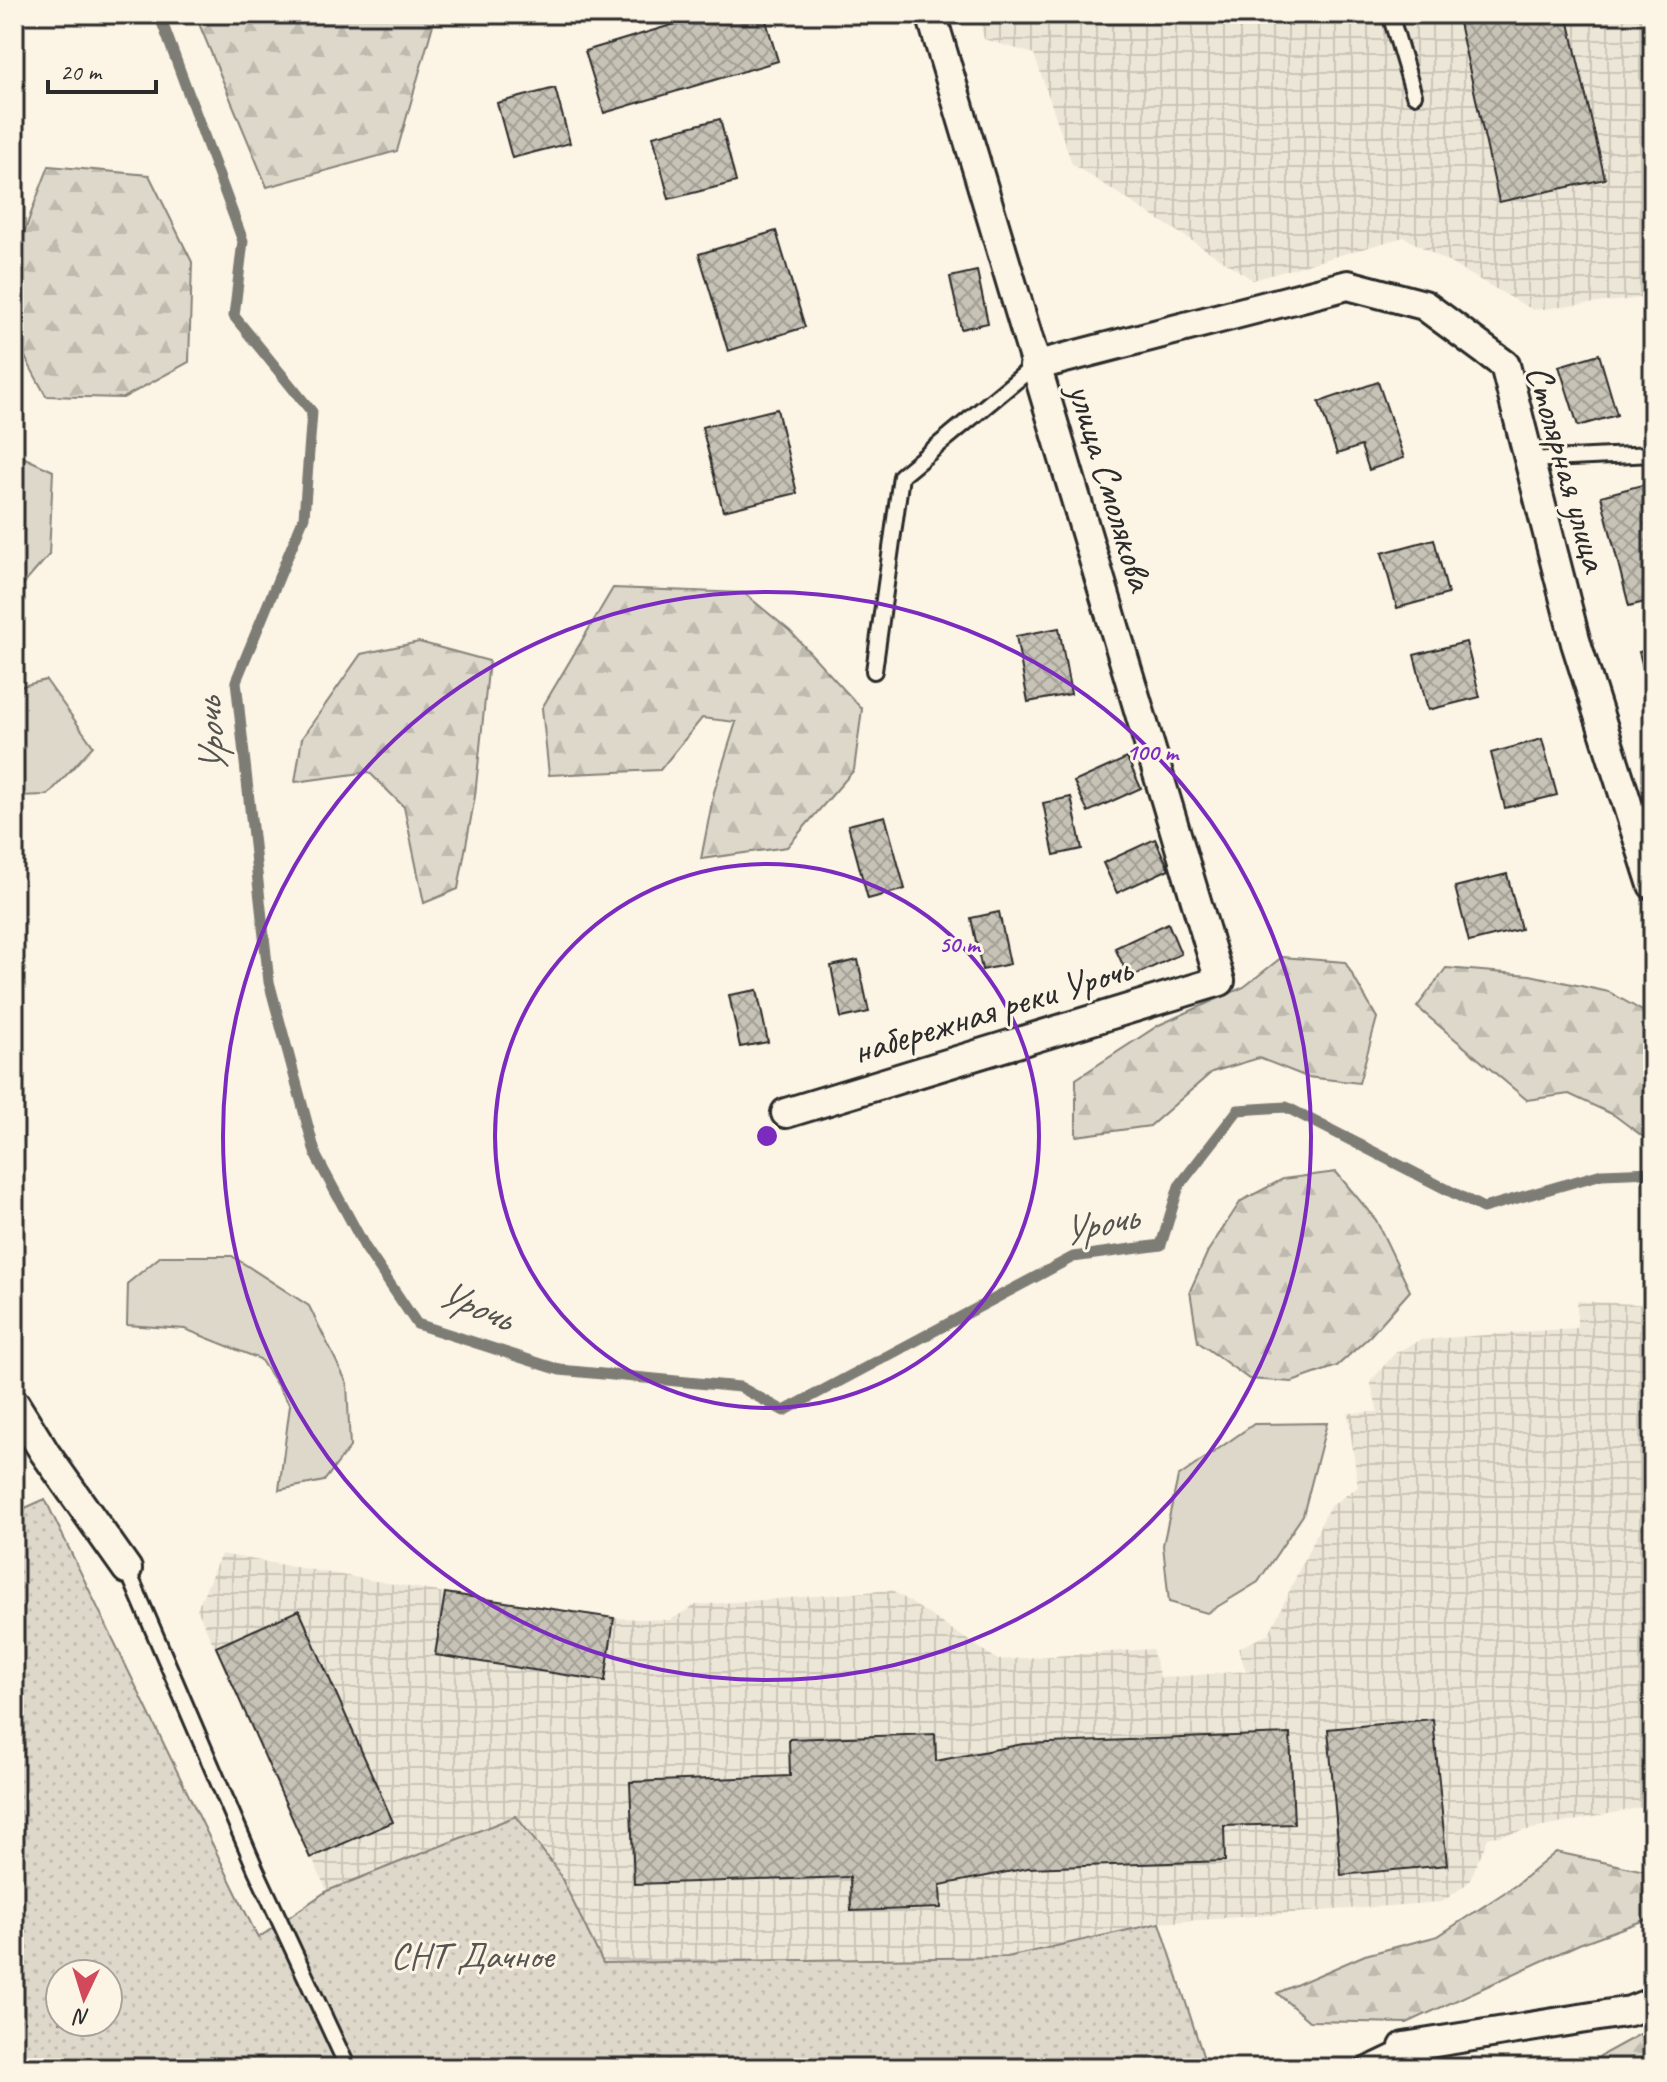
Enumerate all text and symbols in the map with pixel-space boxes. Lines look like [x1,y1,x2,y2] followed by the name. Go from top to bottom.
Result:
[48,44,156,94] scale bar
[60,57,103,87] text: 20 m
[1515,359,1620,579] street label: Столярная улица
[1057,376,1165,598] street label: улица Смолякова
[182,693,239,777] water label: Урочь
[1126,737,1180,767] text: 100 m
[939,929,982,959] text: 50 m
[847,944,1140,1075] street label: набережная реки Урочь
[753,1122,781,1150] centre of rings
[1057,1190,1146,1257] water label: Урочь
[431,1268,524,1344] water label: Урочь
[390,1932,556,1979] park label: СНТ Дачное
[44,1958,124,2038] north arrow
[72,2002,90,2031] text: N

